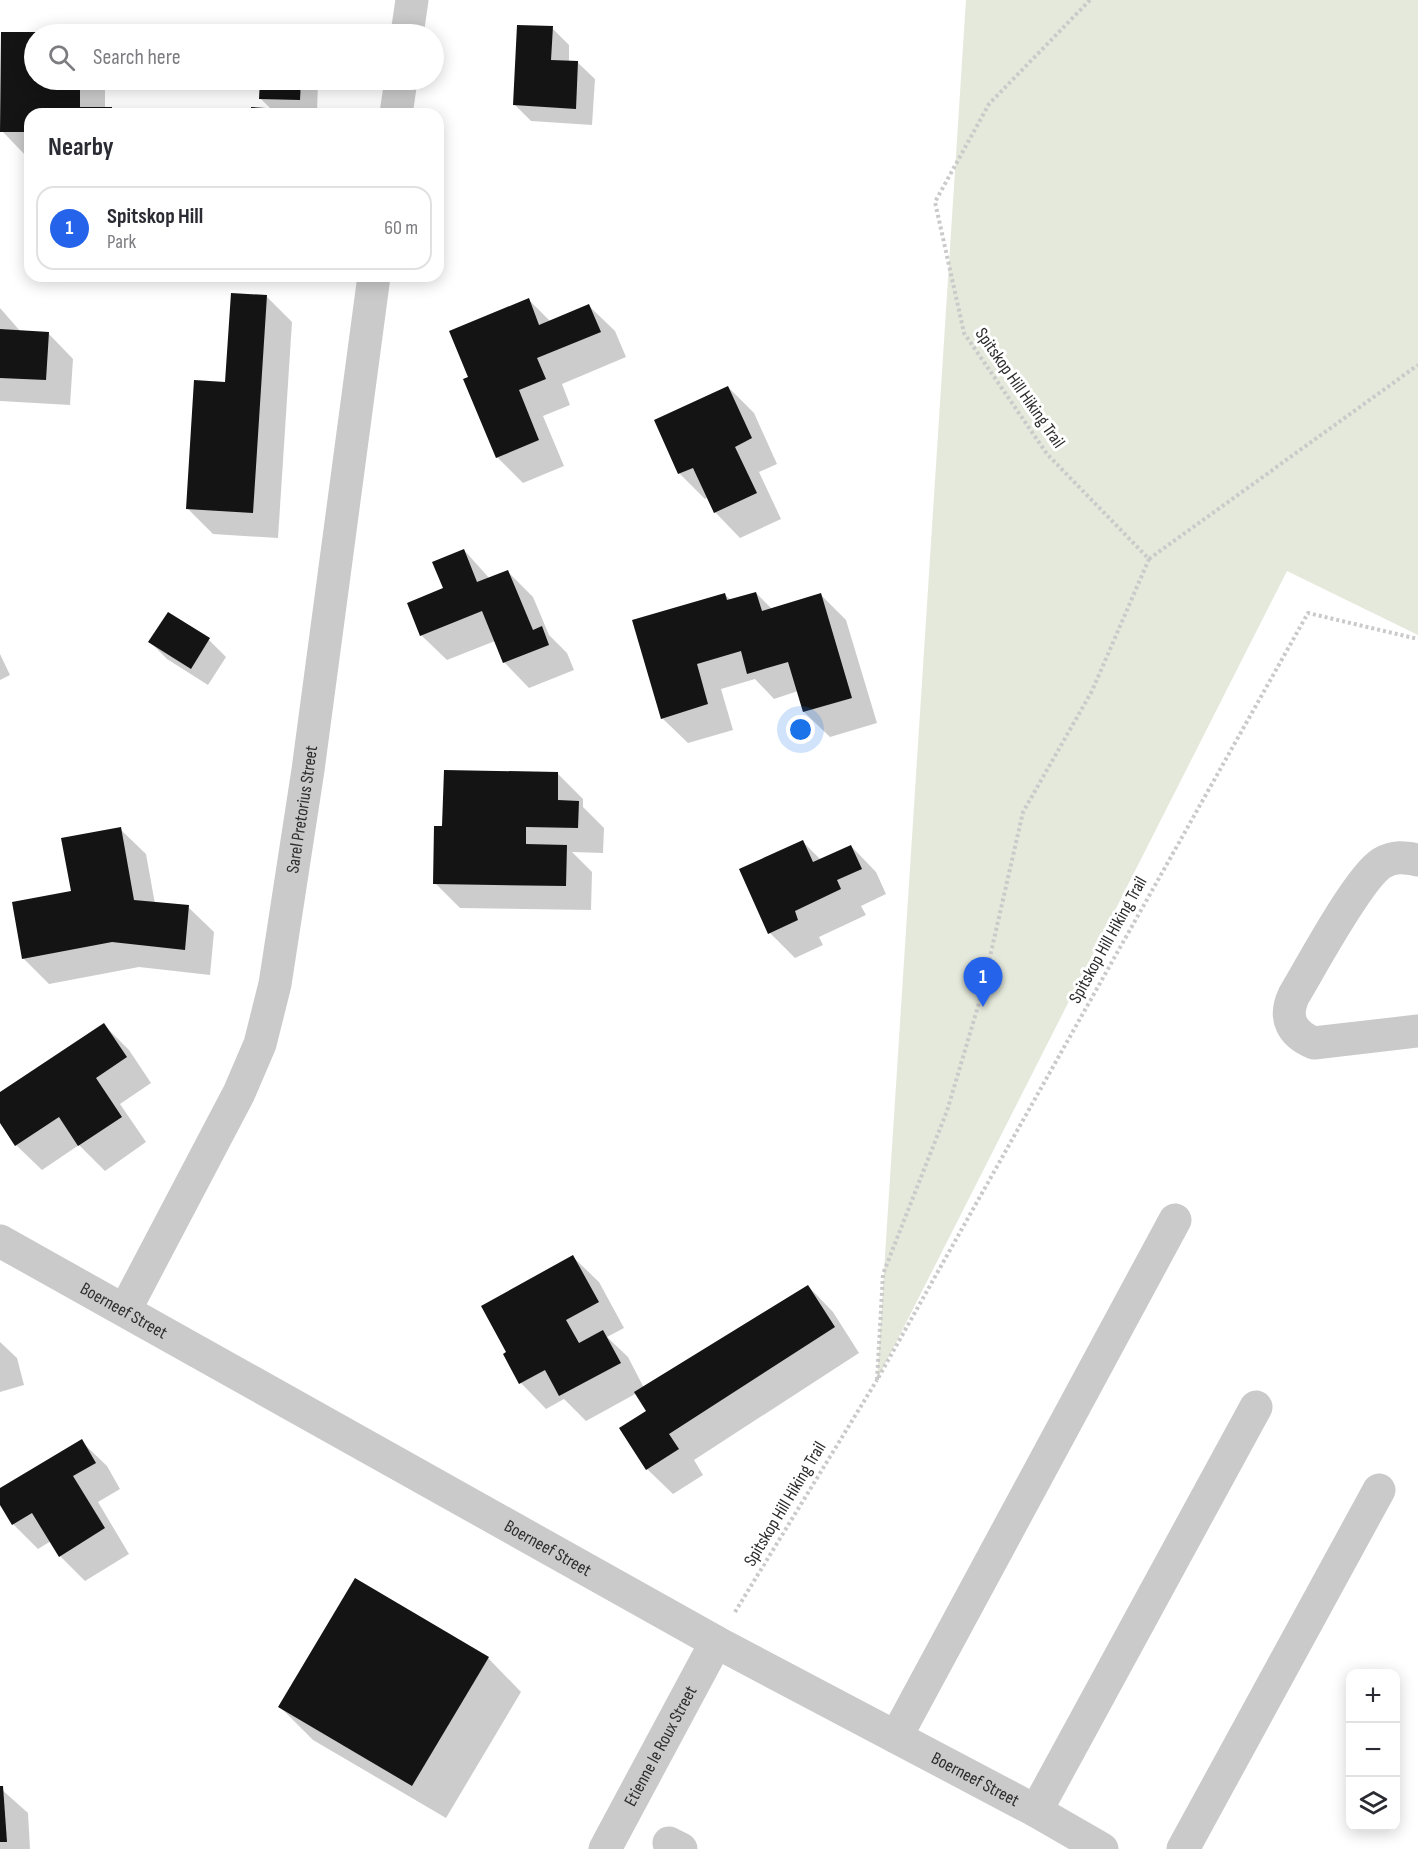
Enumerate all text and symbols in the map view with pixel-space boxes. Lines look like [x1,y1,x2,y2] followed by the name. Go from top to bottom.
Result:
[24,24,444,90] search box
[45,41,78,74] icon: search
[93,44,180,71] text: Search here
[48,132,114,163] text: Nearby
[107,203,203,230] text: Spitskop Hill
[66,216,73,240] text: 1
[384,216,418,240] text: 60 m
[107,230,136,254] text: Park
[971,324,1069,452] street label: Spitskop Hill Hiking Trail
[786,715,815,744] your location
[282,744,322,875] street label: Sarel Pretorius Street
[1064,873,1152,1007] street label: Spitskop Hill Hiking Trail
[964,958,1002,1007] pin: 1
[77,1278,171,1343] street label: Boerneef Street
[740,1438,830,1570] street label: Spitskop Hill Hiking Trail
[501,1515,595,1581] street label: Boerneef Street
[1346,1669,1400,1831] map controls
[1346,1669,1400,1723] button: +
[620,1682,701,1810] street label: Etienne le Roux Street
[1346,1723,1400,1777] button: −
[928,1747,1023,1811] street label: Boerneef Street
[1346,1777,1400,1831] button: layers

